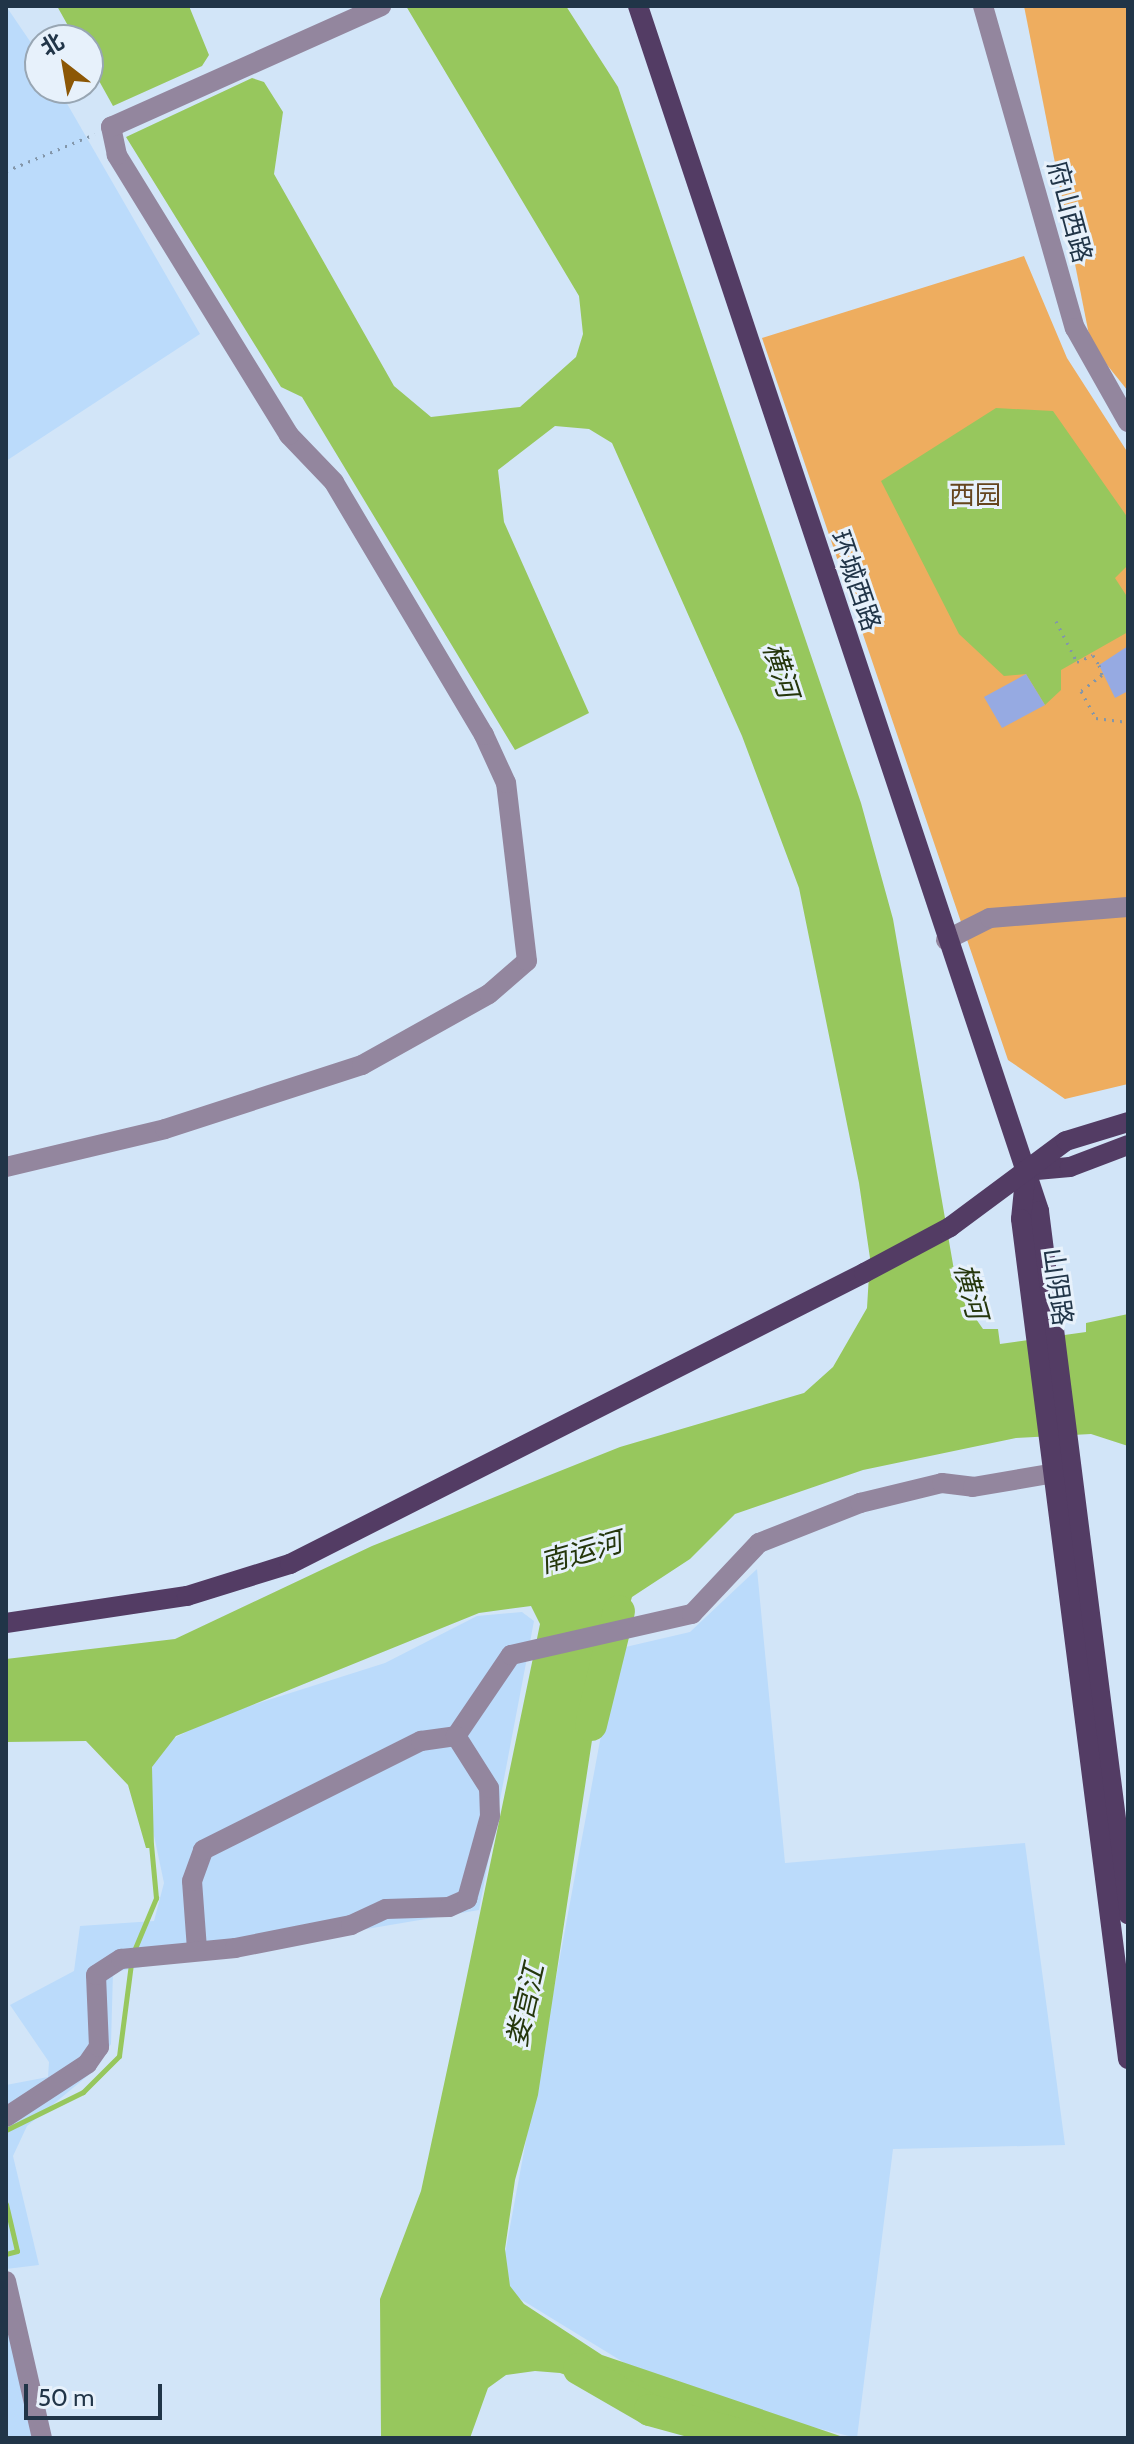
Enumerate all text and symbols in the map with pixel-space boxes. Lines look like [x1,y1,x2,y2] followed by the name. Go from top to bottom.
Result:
[24,24,104,104] north arrow
[36,27,69,62] text: 北
[1040,158,1098,266] street label: 府山西路
[949,480,1001,512] park label: 西园
[823,527,887,635] street label: 环城西路
[756,638,806,702] water label: 横河
[1036,1246,1078,1328] street label: 山阴路
[948,1260,994,1322] water label: 横河
[536,1524,626,1580] water label: 南运河
[499,1960,551,2050] water label: 娄宫江
[28,2368,166,2418] scale bar
[38,2383,94,2412] text: 50 m

